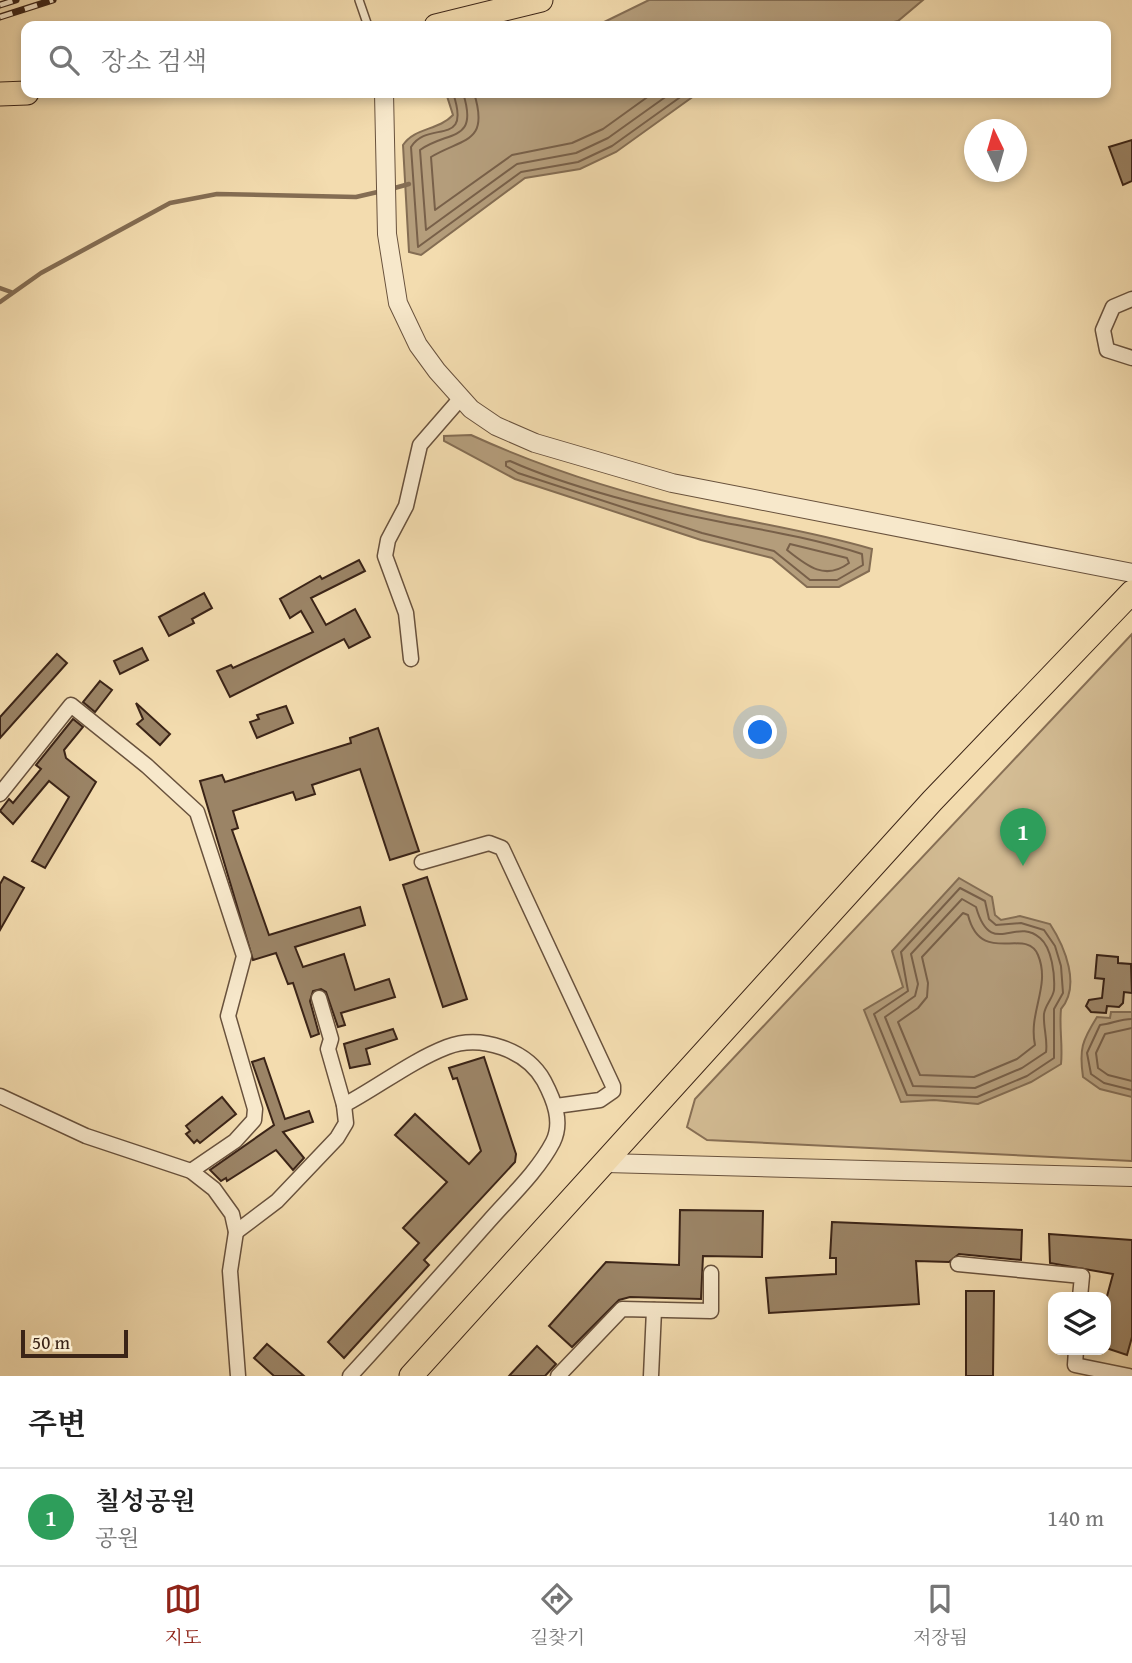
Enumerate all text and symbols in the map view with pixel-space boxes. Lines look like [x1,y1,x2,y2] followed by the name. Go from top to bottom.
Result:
[21,21,1111,98] search box
[45,41,83,79] icon: search
[101,41,207,80] text: 장소 검색
[964,119,1027,182] north arrow
[743,715,777,749] your location
[1000,808,1046,866] pin: 1
[1048,1292,1111,1355] map controls
[1048,1292,1111,1355] button: layers
[21,1327,128,1359] scale bar
[32,1328,70,1356] text: 50 m
[28,1401,86,1445] text: 주변
[95,1481,195,1520] text: 칠성공원
[45,1501,57,1534] text: 1
[1047,1501,1104,1534] text: 140 m
[95,1521,139,1554] text: 공원
[164,1580,202,1651] tab: 지도
[530,1580,585,1651] tab: 길찾기
[913,1580,968,1651] tab: 저장됨

